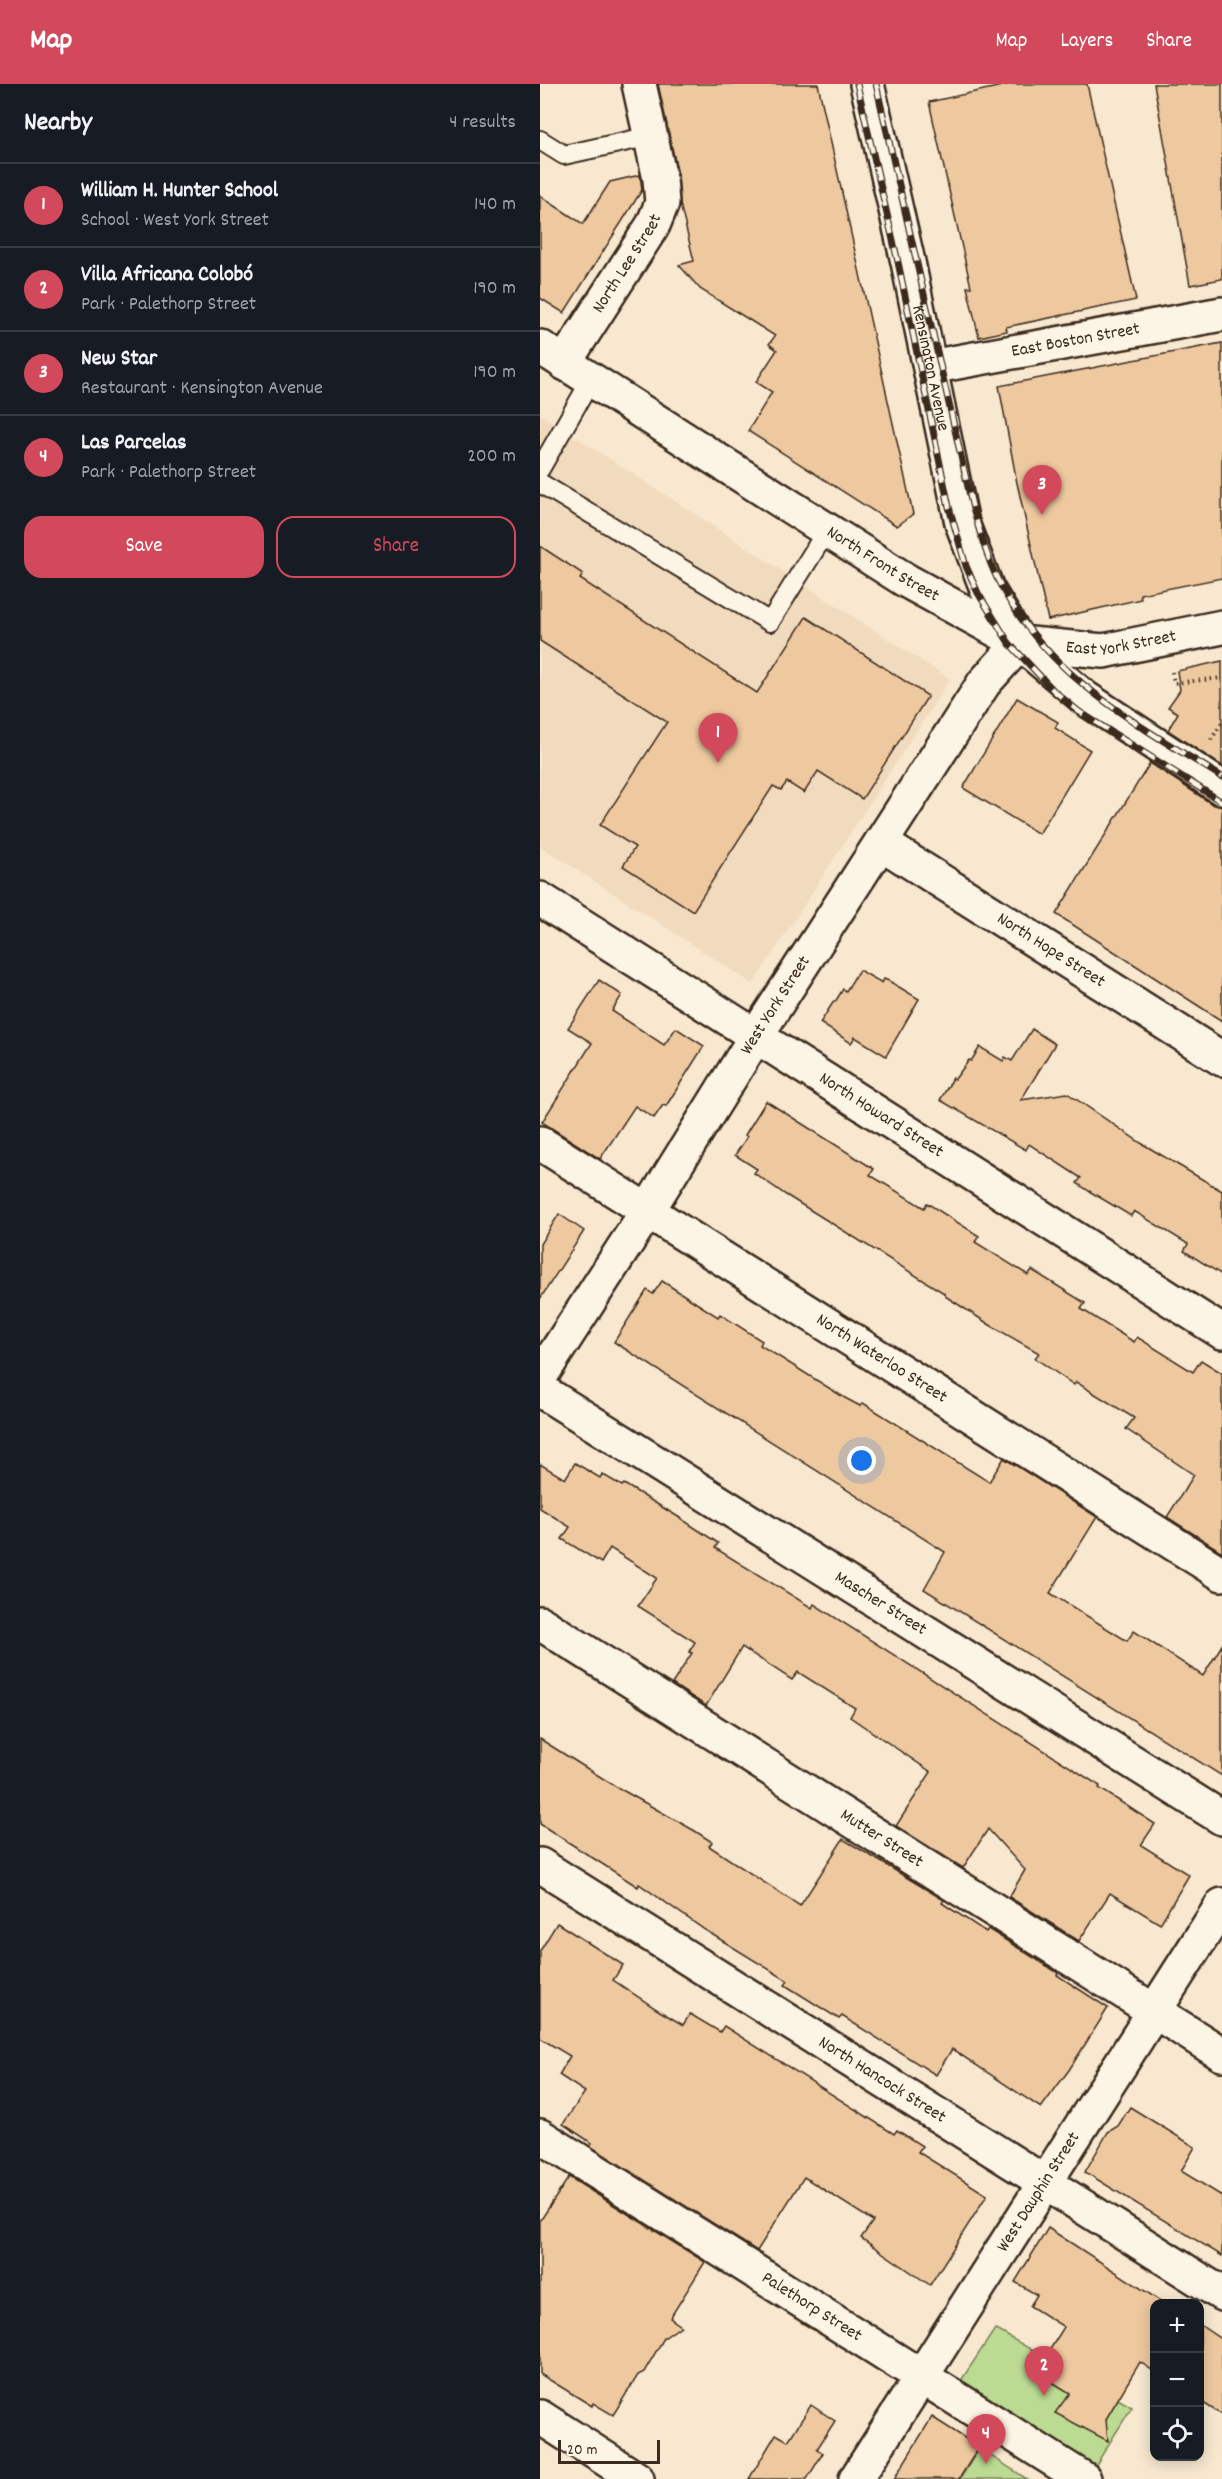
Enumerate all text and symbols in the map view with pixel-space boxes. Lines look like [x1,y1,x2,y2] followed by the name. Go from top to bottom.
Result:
[30,22,72,62] text: Map
[996,27,1027,57] text: Map
[1060,27,1113,57] text: Layers
[1146,27,1192,57] text: Share
[24,105,92,142] text: Nearby
[449,109,516,137] text: 4 results
[81,176,278,207] text: William H. Hunter School
[41,191,46,219] text: 1
[474,191,516,219] text: 140 m
[81,207,269,235] text: School · West York Street
[587,210,669,318] street label: North Lee Street
[81,260,253,291] text: Villa Africana Colobó
[39,275,48,303] text: 2
[473,275,516,303] text: 190 m
[81,291,256,319] text: Park · Palethorp Street
[905,303,955,433] street label: Kensington Avenue
[1009,317,1142,364] street label: East Boston Street
[81,344,157,375] text: New Star
[39,359,48,387] text: 3
[473,359,516,387] text: 190 m
[81,375,323,403] text: Restaurant · Kensington Avenue
[81,428,186,459] text: Las Parcelas
[39,443,48,471] text: 4
[467,443,516,471] text: 200 m
[81,459,256,487] text: Park · Palethorp Street
[1022,466,1062,515] pin: 3
[24,516,264,578] button: Save
[276,516,516,578] button: Share
[822,520,944,609] street label: North Front Street
[1065,624,1179,664] street label: East York Street
[698,714,738,763] pin: 1
[992,907,1110,994] street label: North Hope Street
[735,951,817,1060] street label: West York Street
[814,1067,948,1165] street label: North Howard Street
[811,1308,952,1410] street label: North Waterloo Street
[847,1446,876,1475] your location
[830,1565,932,1642] street label: Mascher Street
[835,1803,928,1875] street label: Mutter Street
[813,2031,951,2130] street label: North Hancock Street
[991,2127,1087,2257] street label: West Dauphin Street
[756,2266,867,2349] street label: Palethorp Street
[1150,2299,1204,2461] map controls
[1150,2299,1204,2353] button: +
[1024,2346,1064,2396] pin: 2
[1150,2353,1204,2407] button: −
[1150,2407,1204,2461] button: locate
[966,2414,1006,2464] pin: 4
[558,2437,660,2464] scale bar
[567,2439,597,2462] text: 20 m

